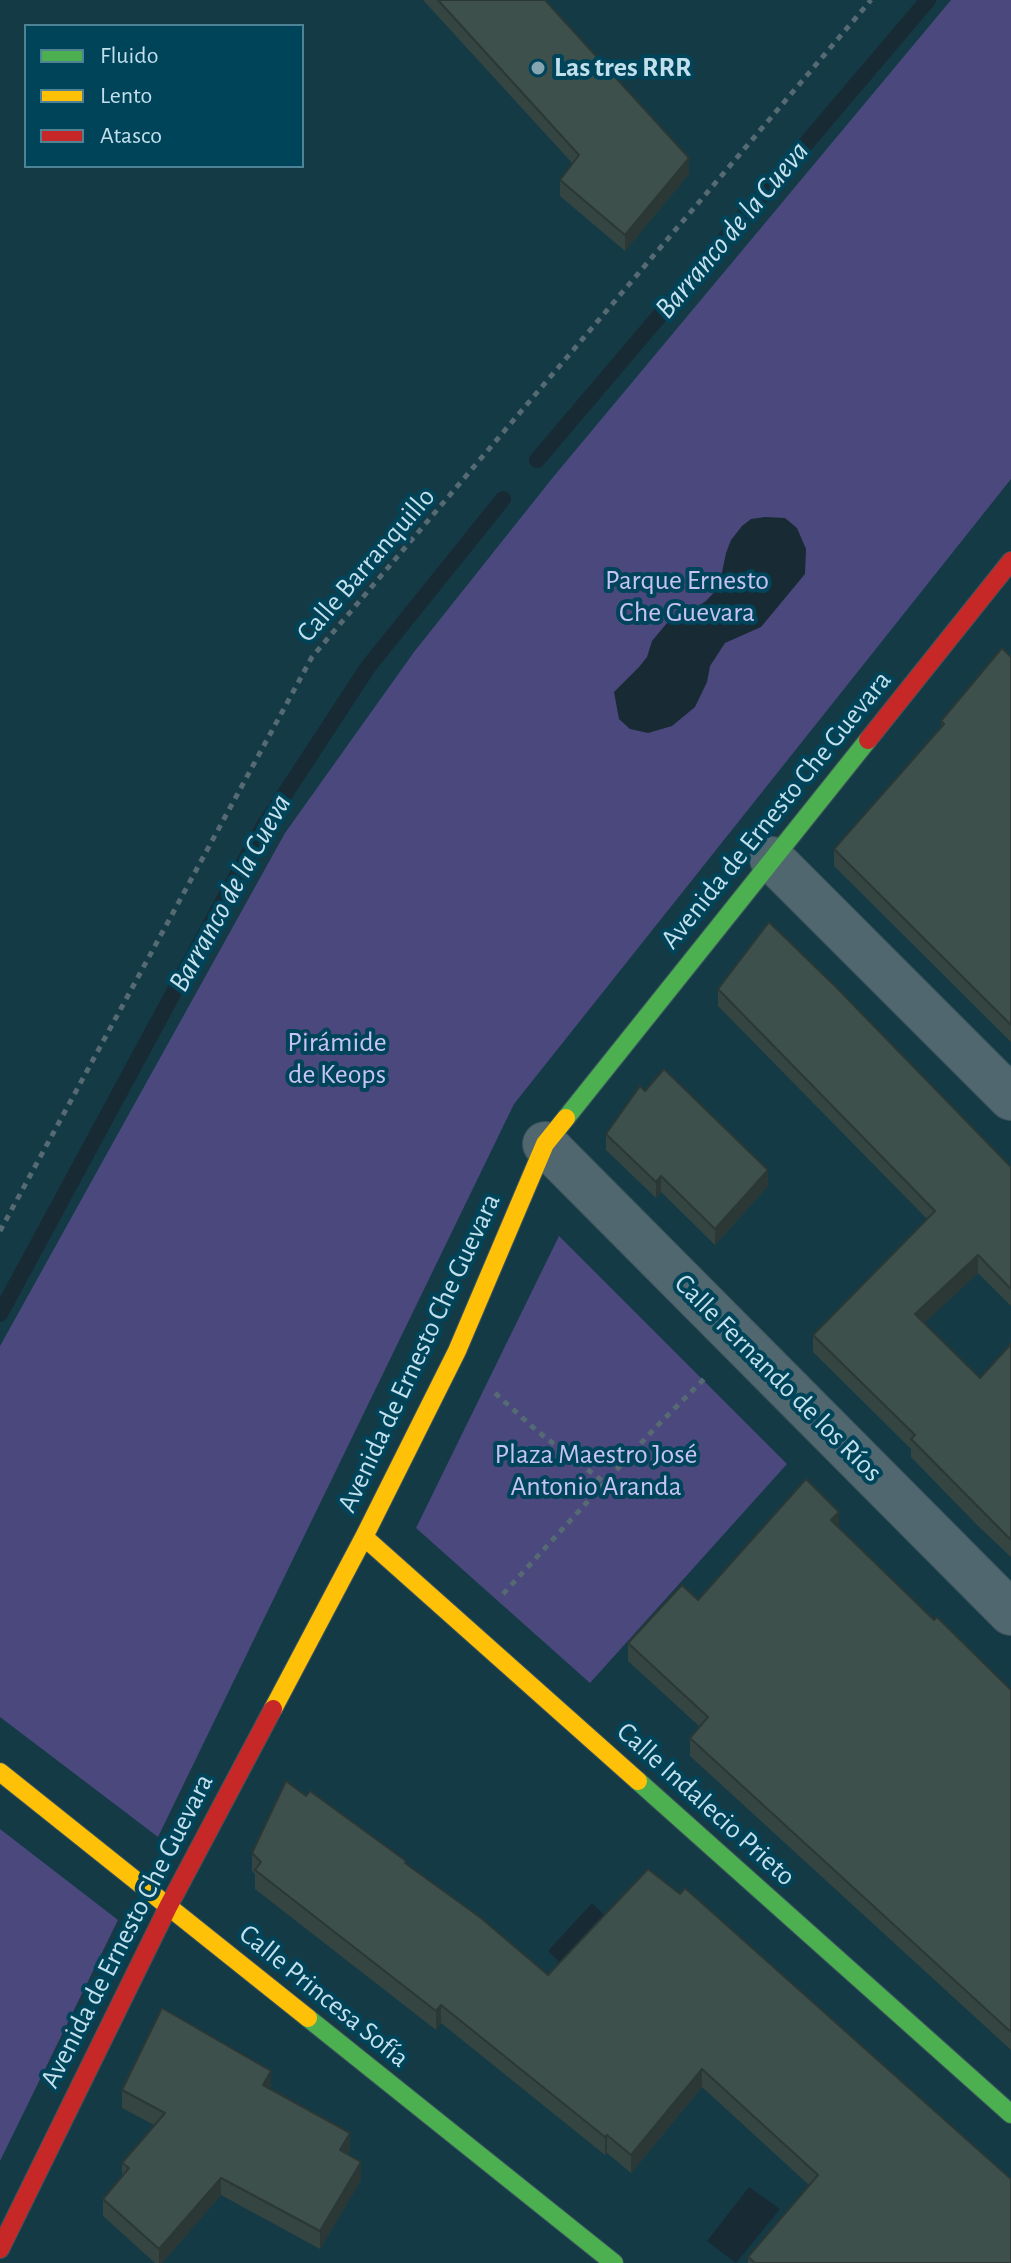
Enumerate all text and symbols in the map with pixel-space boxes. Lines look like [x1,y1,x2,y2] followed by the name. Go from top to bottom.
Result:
[24,24,304,168] legend
[100,44,159,68] text: Fluido
[554,51,692,85] place label: Las tres RRR
[529,59,547,77] marker: Las tres RRR
[100,84,152,108] text: Lento
[100,124,162,148] text: Atasco
[647,134,817,326] water label: Barranco de la Cueva
[290,481,442,649] street label: Calle Barranquillo
[605,564,769,630] park label: Parque Ernesto Che Guevara
[653,664,899,956] street label: Avenida de Ernesto Che Guevara
[161,788,299,998] water label: Barranco de la Cueva
[287,1026,387,1092] park label: Pirámide de Keops
[330,1188,508,1518] street label: Avenida de Ernesto Che Guevara
[667,1267,889,1489] street label: Calle Fernando de los Ríos
[495,1438,697,1504] park label: Plaza Maestro José Antonio Aranda
[610,1715,802,1893] street label: Calle Indalecio Prieto
[33,1768,221,2094] street label: Avenida de Ernesto Che Guevara
[232,1917,416,2075] street label: Calle Princesa Sofía

